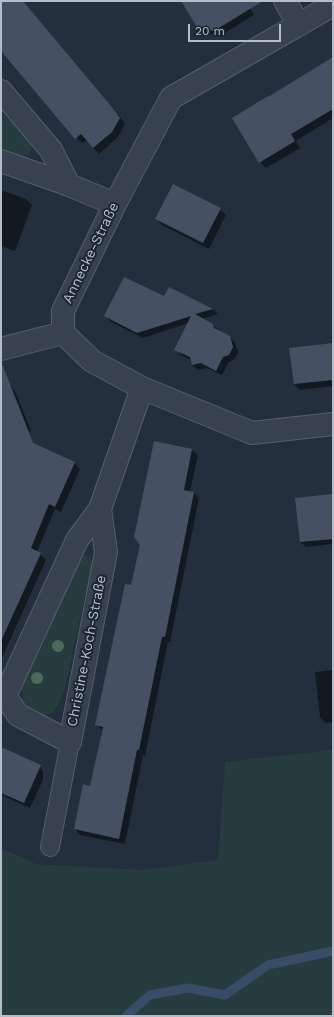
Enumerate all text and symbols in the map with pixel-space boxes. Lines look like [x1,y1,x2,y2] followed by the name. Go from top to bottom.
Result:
[190,16,283,42] scale bar
[195,24,225,38] text: 20 m
[59,200,123,306] street label: Annecke-Straße
[64,574,110,728] street label: Christine-Koch-Straße

